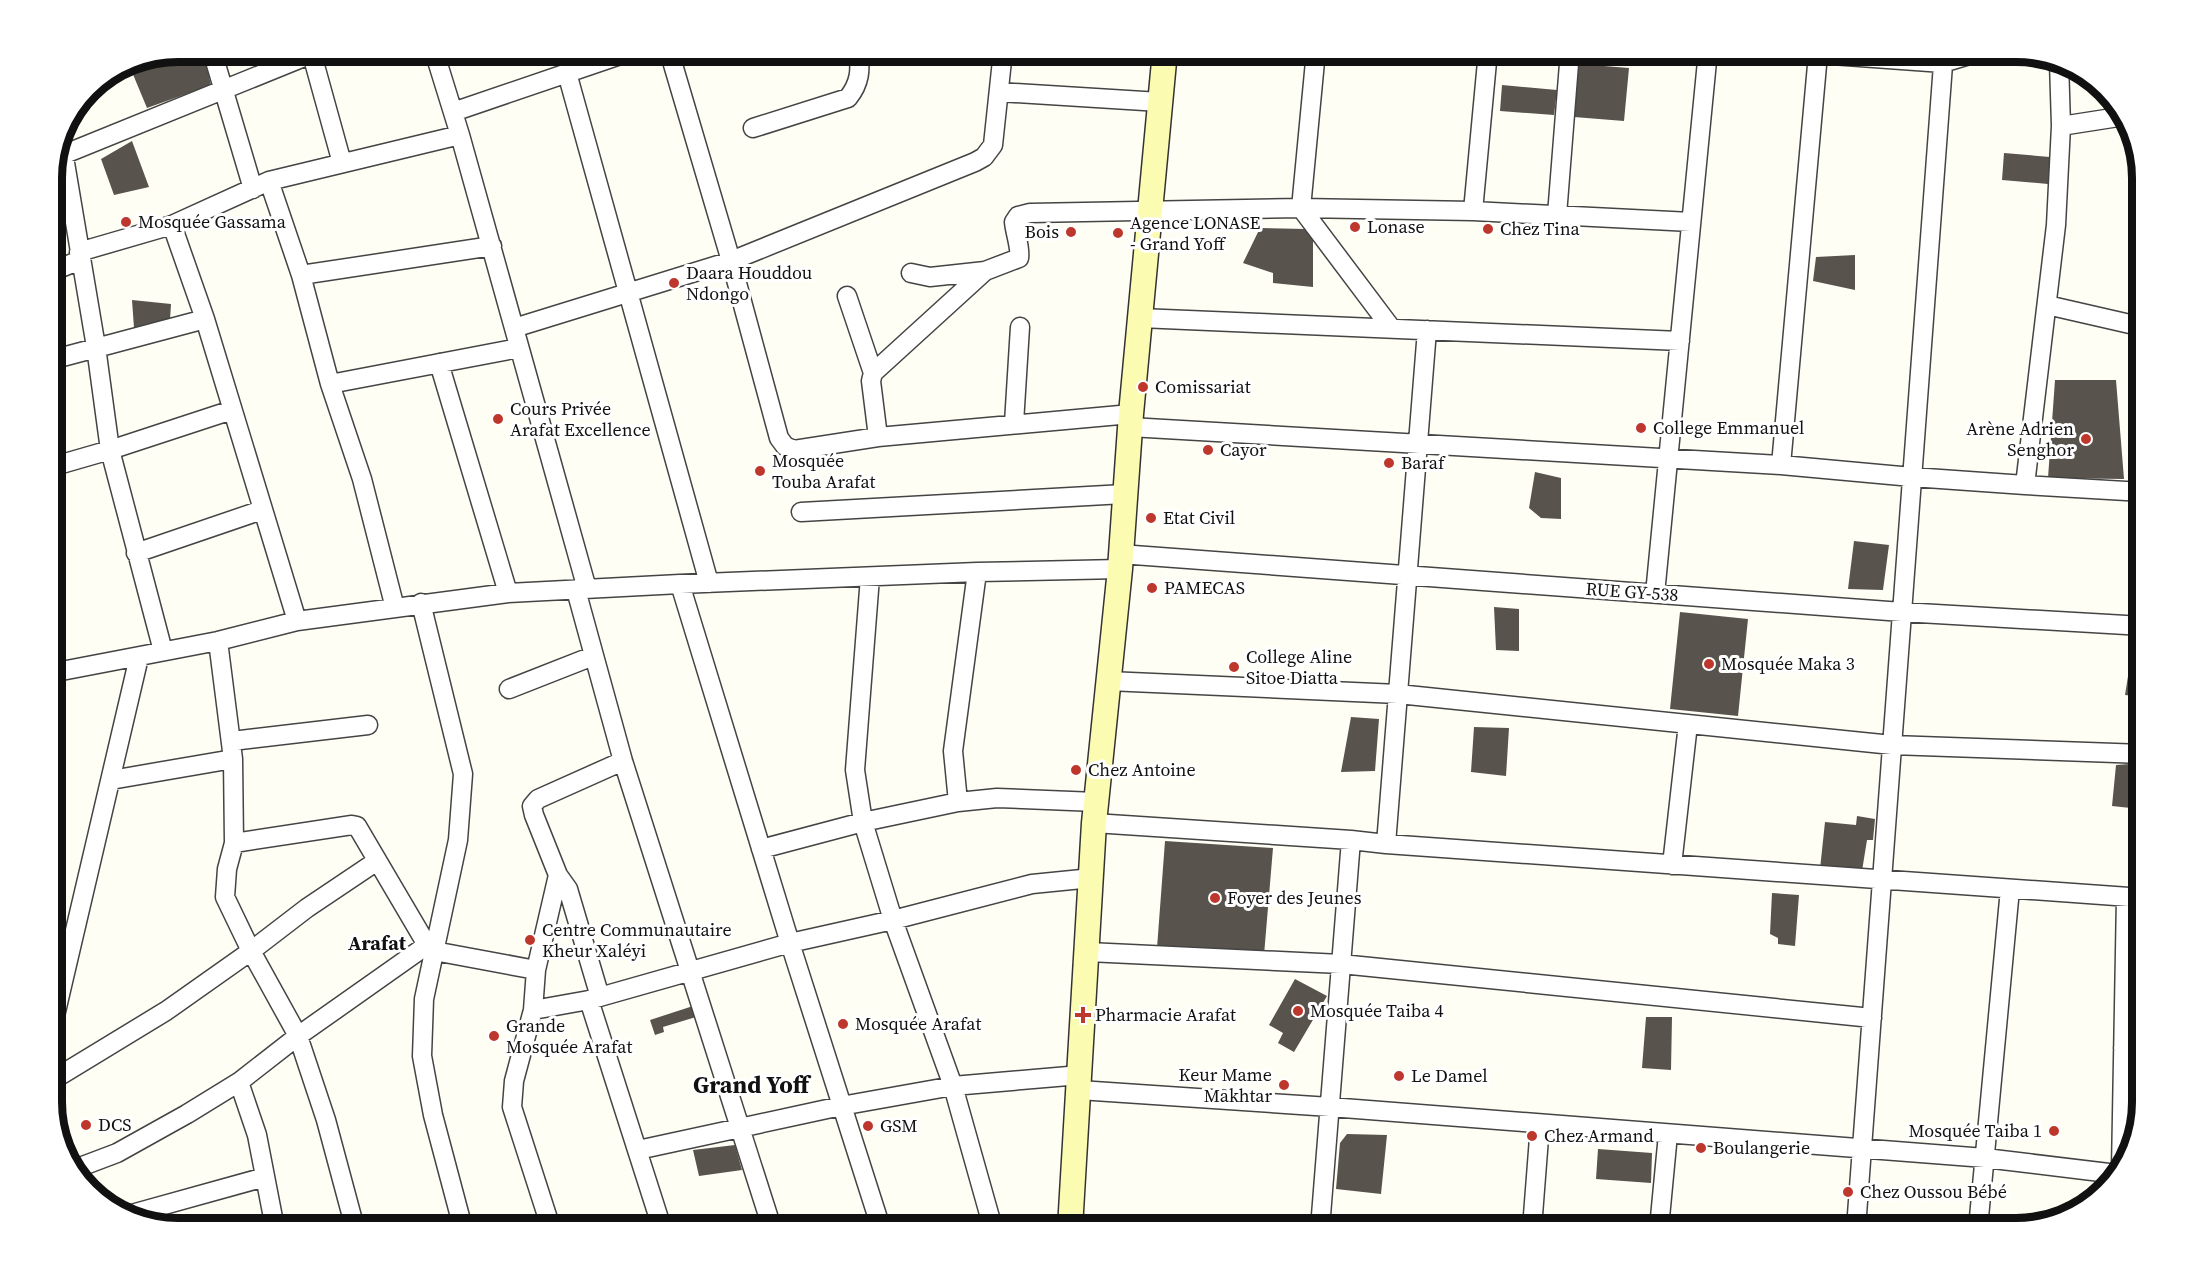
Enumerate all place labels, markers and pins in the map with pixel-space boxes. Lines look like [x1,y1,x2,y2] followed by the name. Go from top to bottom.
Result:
[138,209,287,234] place label: Mosquée Gassama
[1130,210,1261,256] place label: Agence LONASE - Grand Yoff
[1367,214,1425,239] place label: Lonase
[119,215,133,229] marker: Mosquée Gassama
[1500,216,1581,241] place label: Chez Tina
[1025,219,1059,244] place label: Bois
[1348,220,1362,234] marker: Lonase
[1481,222,1495,236] marker: Chez Tina
[1064,225,1078,239] marker: Bois
[1111,226,1125,240] marker: Agence LONASE - Grand Yoff
[686,260,812,306] place label: Daara Houddou Ndongo
[667,276,681,290] marker: Daara Houddou Ndongo
[1155,374,1251,399] place label: Comissariat
[1136,380,1150,394] marker: Comissariat
[510,396,651,442] place label: Cours Privée Arafat Excellence
[491,412,505,426] marker: Cours Privée Arafat Excellence
[1653,415,1804,440] place label: College Emmanuel
[1966,416,2074,462] place label: Arène Adrien Senghor
[1634,421,1648,435] marker: College Emmanuel
[2079,432,2093,446] marker: Arène Adrien Senghor
[1220,437,1267,462] place label: Cayor
[1201,443,1215,457] marker: Cayor
[772,448,876,494] place label: Mosquée Touba Arafat
[1401,450,1446,475] place label: Baraf
[1382,456,1396,470] marker: Baraf
[753,464,767,478] marker: Mosquée Touba Arafat
[1163,505,1235,530] place label: Etat Civil
[1144,511,1158,525] marker: Etat Civil
[1164,575,1245,600] place label: PAMECAS
[1145,581,1159,595] marker: PAMECAS
[1246,644,1352,690] place label: College Aline Sitoe Diatta
[1721,651,1855,676] place label: Mosquée Maka 3
[1702,657,1716,671] marker: Mosquée Maka 3
[1227,660,1241,674] marker: College Aline Sitoe Diatta
[1088,757,1196,782] place label: Chez Antoine
[1069,763,1083,777] marker: Chez Antoine
[1227,885,1362,910] place label: Foyer des Jeunes
[1208,891,1222,905] marker: Foyer des Jeunes
[542,917,732,963] place label: Centre Communautaire Kheur Xaléyi
[523,933,537,947] marker: Centre Communautaire Kheur Xaléyi
[1310,998,1444,1023] place label: Mosquée Taiba 4
[1095,1002,1236,1027] place label: Pharmacie Arafat
[1291,1004,1305,1018] marker: Mosquée Taiba 4
[1076,1008,1090,1022] marker: Pharmacie Arafat
[855,1011,982,1036] place label: Mosquée Arafat
[506,1013,633,1059] place label: Grande Mosquée Arafat
[836,1017,850,1031] marker: Mosquée Arafat
[487,1029,501,1043] marker: Grande Mosquée Arafat
[1179,1062,1272,1108] place label: Keur Mame Makhtar
[1411,1063,1488,1088] place label: Le Damel
[1392,1069,1406,1083] marker: Le Damel
[1277,1078,1291,1092] marker: Keur Mame Makhtar
[98,1112,132,1137] place label: DCS
[880,1113,918,1138] place label: GSM
[79,1118,93,1132] marker: DCS
[1908,1118,2042,1143] place label: Mosquée Taiba 1
[861,1119,875,1133] marker: GSM
[1544,1123,1654,1148] place label: Chez Armand
[2047,1124,2061,1138] marker: Mosquée Taiba 1
[1525,1129,1539,1143] marker: Chez Armand
[1713,1135,1810,1160] place label: Boulangerie
[1694,1141,1708,1155] marker: Boulangerie
[1860,1179,2007,1204] place label: Chez Oussou Bébé
[1841,1185,1855,1199] marker: Chez Oussou Bébé

